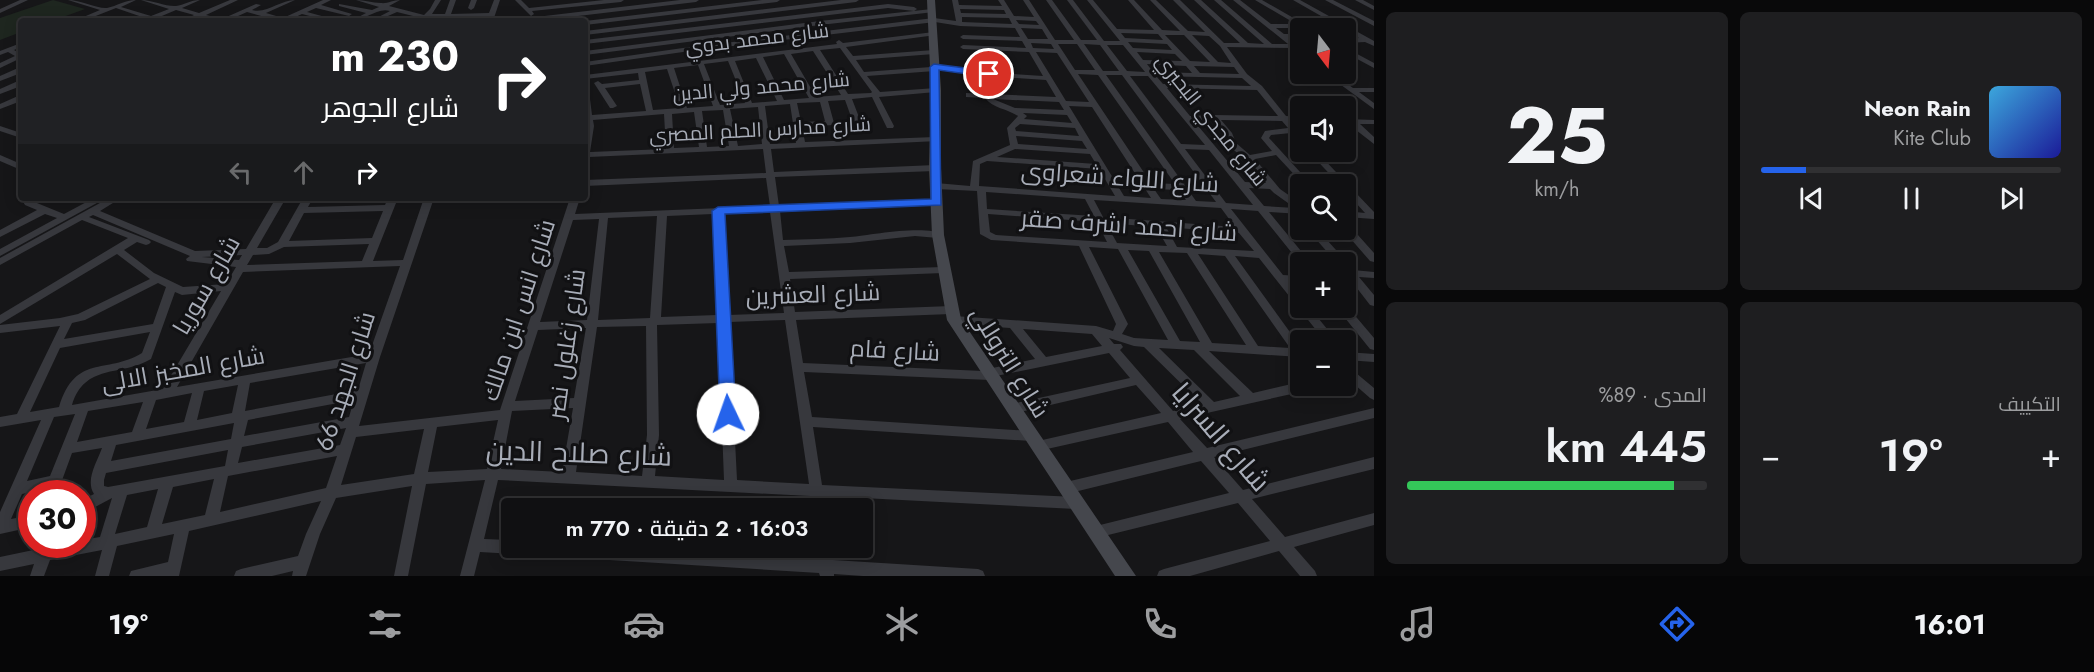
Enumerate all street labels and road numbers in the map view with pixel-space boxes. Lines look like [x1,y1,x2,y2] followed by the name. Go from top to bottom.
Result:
[683,16,831,63] street label: شارع محمد بدوي
[1148,48,1274,193] street label: شارع مجدي البحيري
[671,65,851,110] street label: شارع محمد ولي الدين
[648,110,872,151] street label: شارع مدارس الحلم المصري
[1020,153,1220,201] street label: شارع اللواء شعراوى
[1018,200,1238,250] street label: شارع احمد اشرف صقر
[472,215,564,405] street label: شارع انس ابن مالك
[164,229,248,341] street label: شارع سوريا
[538,266,594,424] street label: شارع زغلول نصر
[745,274,881,314] street label: شارع العشرين
[960,299,1058,426] street label: شارع التروللي
[306,307,384,455] street label: شارع الجهد 66
[849,330,941,370] street label: شارع فام
[99,337,267,401] street label: شارع المخبز الالى
[1162,373,1280,501] street label: شارع السرايا
[485,429,673,477] street label: شارع صلاح الدين

